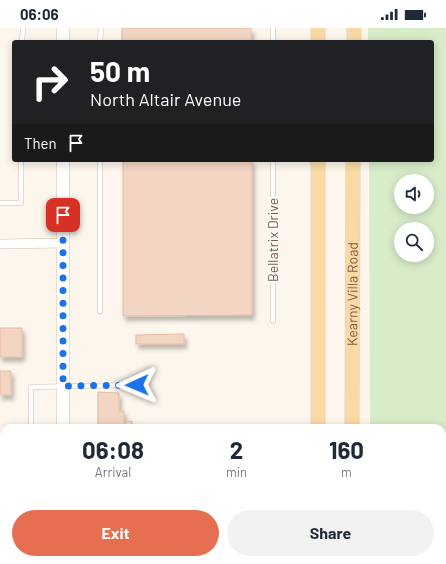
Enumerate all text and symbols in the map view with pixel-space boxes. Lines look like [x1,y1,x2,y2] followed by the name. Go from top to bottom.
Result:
[20,5,59,23] text: 06:06
[90,54,150,88] text: 50 m
[24,56,76,108] icon: right
[90,88,241,110] text: North Altair Avenue
[65,132,87,154] icon: arrive
[24,134,57,152] text: Then
[394,174,434,262] map controls
[394,174,434,214] button: sound
[46,198,80,232] pin
[264,198,281,282] street label: Bellatrix Drive
[52,204,74,226] icon: arrive
[394,222,434,262] button: search
[343,242,361,346] street label: Kearny Villa Road
[116,364,158,406] position arrow
[82,435,144,464] text: 06:08
[230,435,243,464] text: 2
[329,435,364,464] text: 160
[95,464,131,480] text: Arrival
[226,464,247,480] text: min
[341,464,352,480] text: m
[12,510,219,556] button: Exit
[227,510,434,556] button: Share

